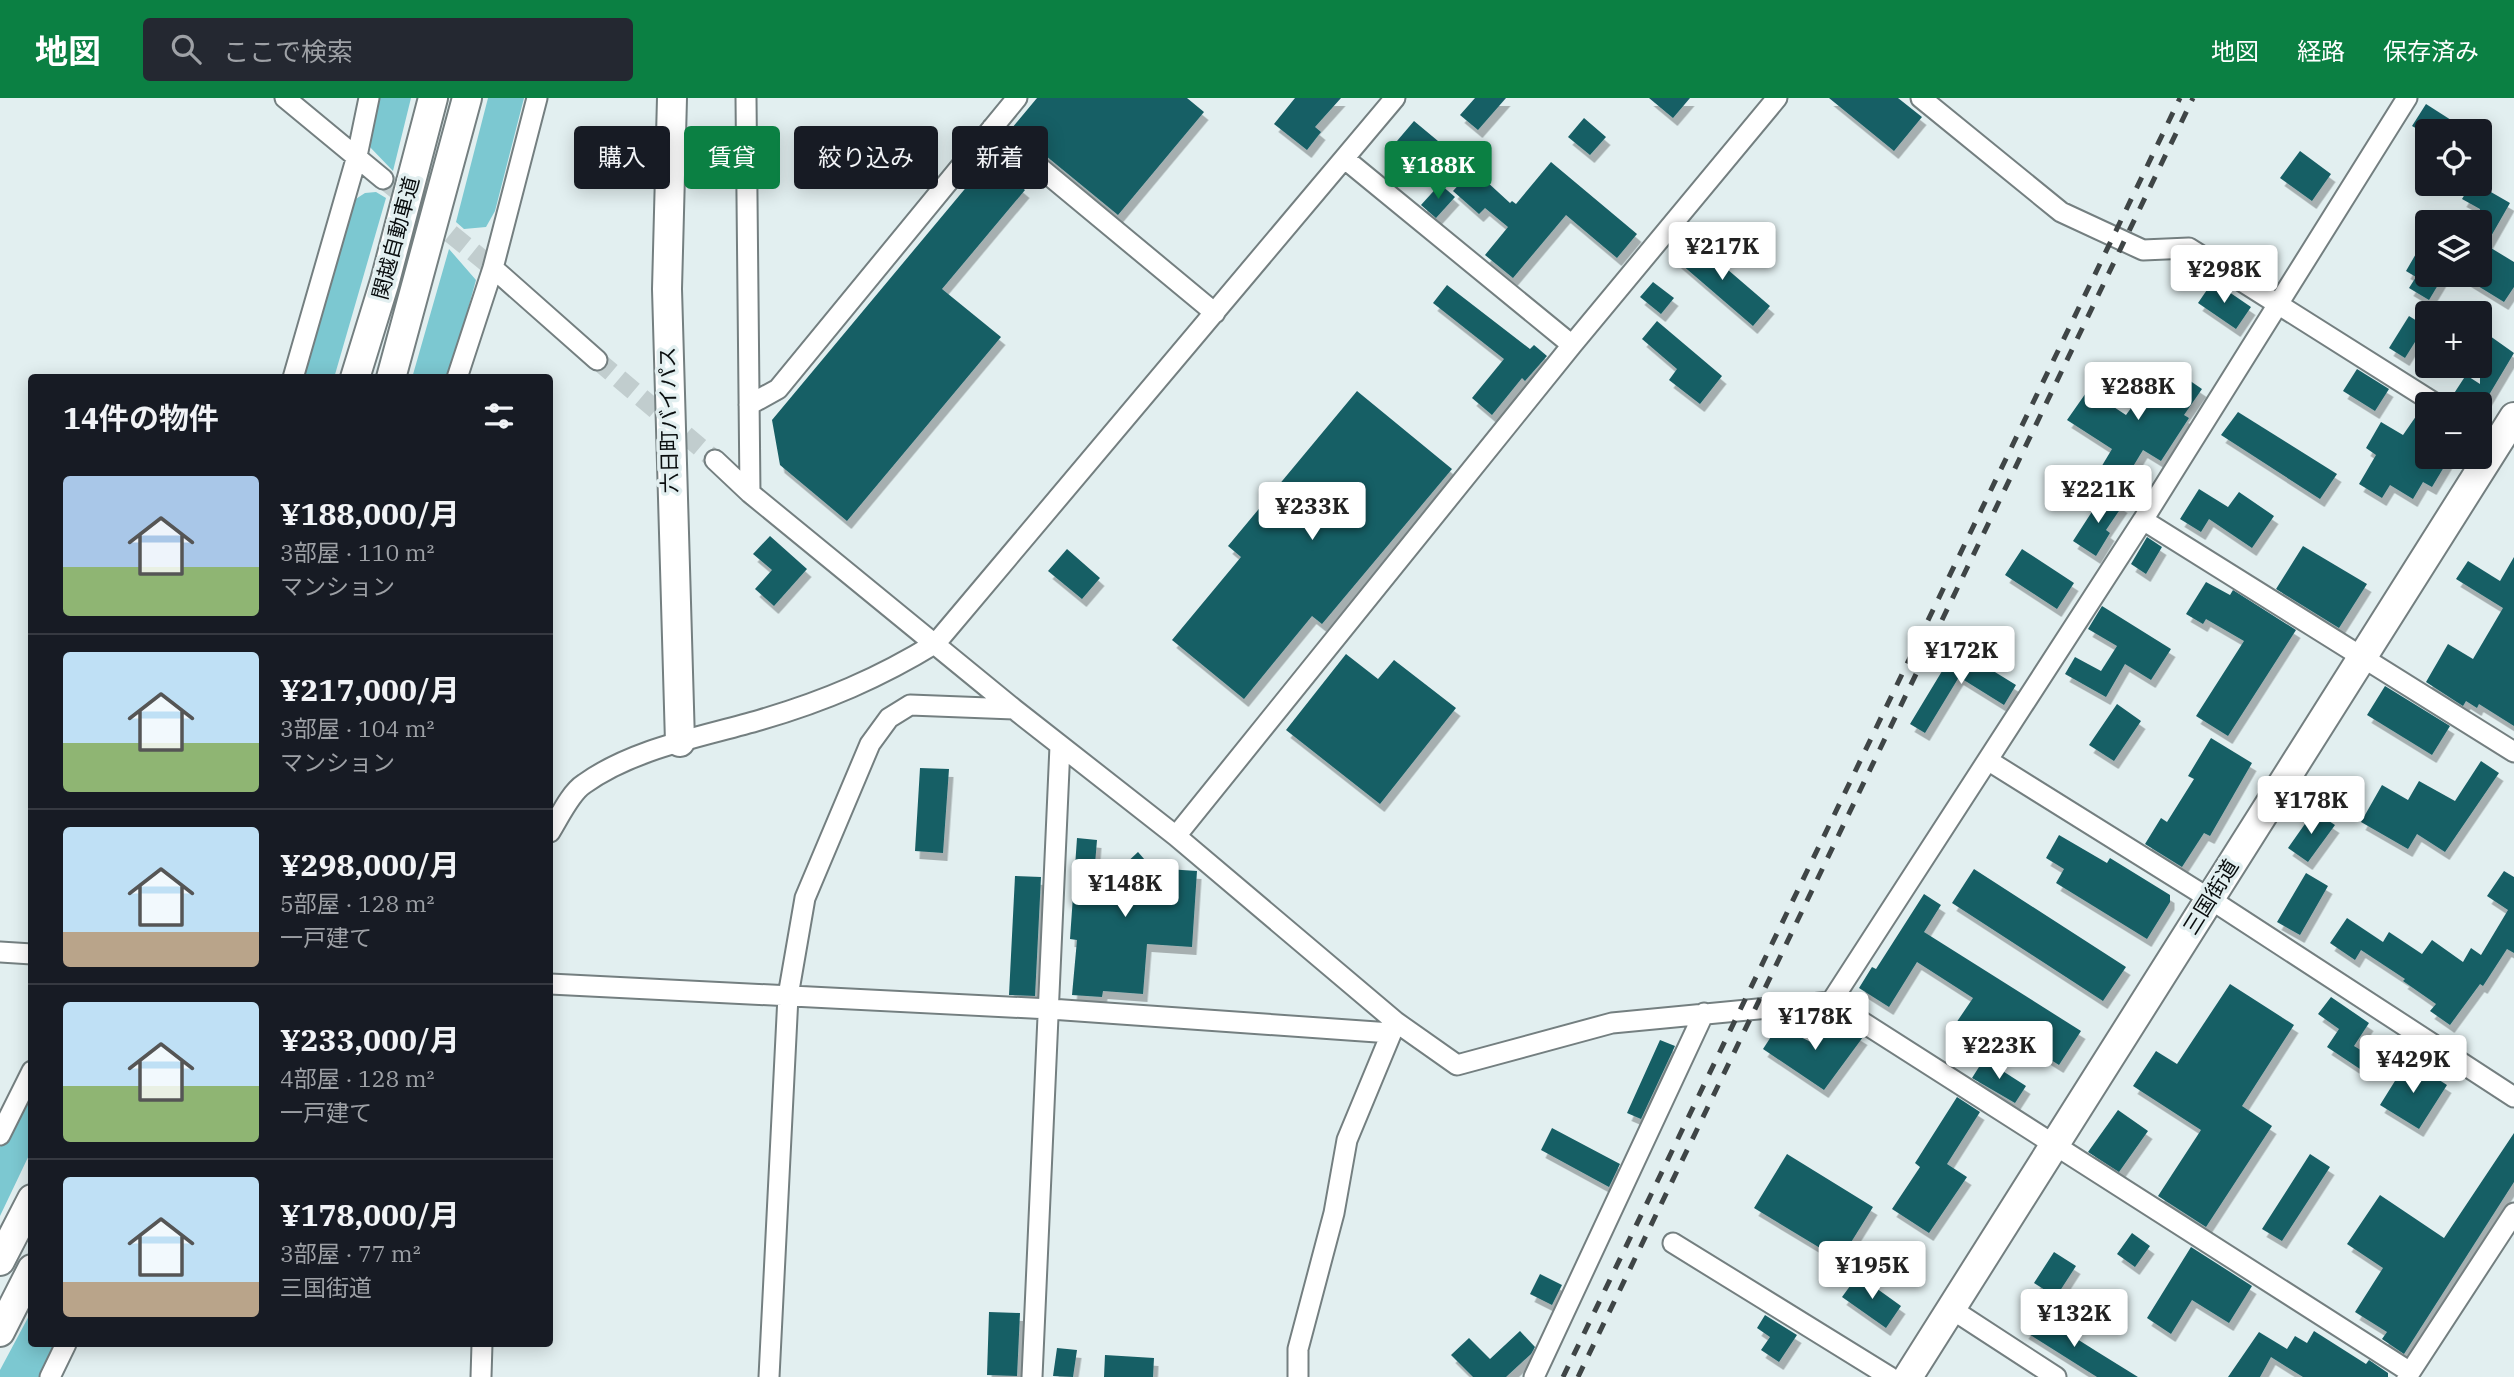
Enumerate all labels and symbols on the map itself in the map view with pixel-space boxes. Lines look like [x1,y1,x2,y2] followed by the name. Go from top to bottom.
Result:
[1389,141,1487,201] pin: ¥188K
[365,173,425,302] street label: 関越自動車道
[1673,222,1771,282] pin: ¥217K
[2175,246,2273,305] pin: ¥298K
[653,346,683,494] street label: 六日町バイパス
[2089,362,2187,422] pin: ¥288K
[2049,466,2147,525] pin: ¥221K
[1263,482,1361,542] pin: ¥233K
[1912,626,2010,686] pin: ¥172K
[2262,776,2360,836] pin: ¥178K
[2176,853,2244,940] street label: 三国街道
[1076,860,1174,919] pin: ¥148K
[1766,992,1864,1052] pin: ¥178K
[1950,1021,2048,1081] pin: ¥223K
[2364,1035,2462,1095] pin: ¥429K
[1823,1242,1921,1301] pin: ¥195K
[2025,1290,2123,1349] pin: ¥132K

